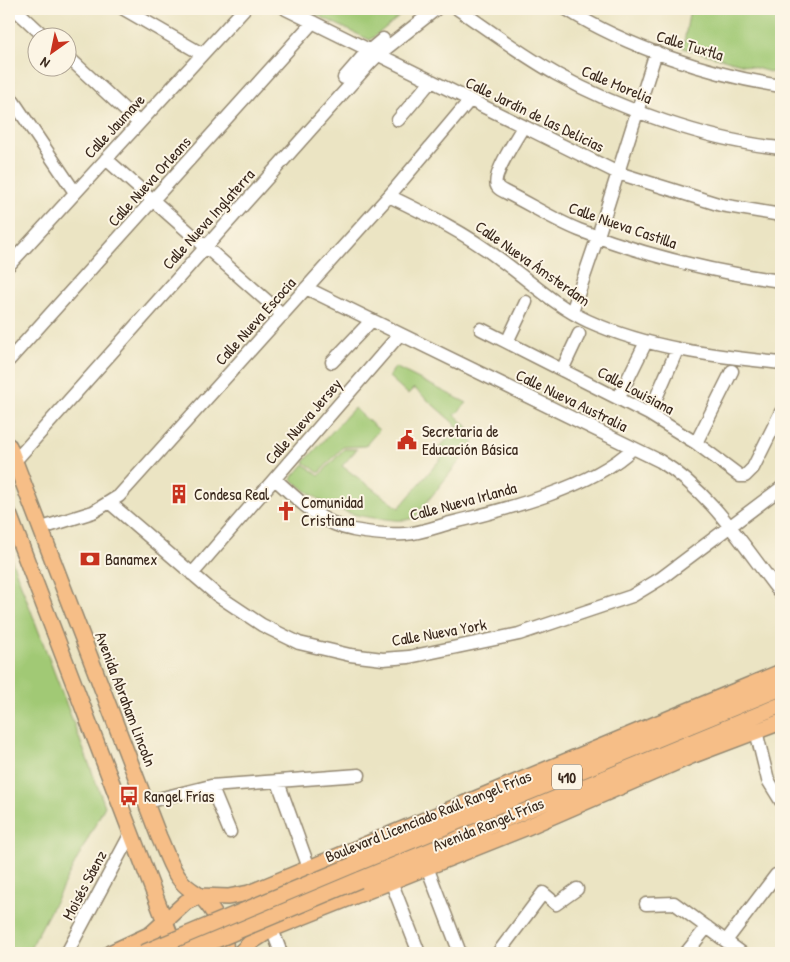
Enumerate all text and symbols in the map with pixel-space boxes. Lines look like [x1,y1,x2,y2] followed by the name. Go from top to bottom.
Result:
[654,24,726,66] street label: Calle Tuxtla
[28,28,78,78] north arrow
[36,53,53,73] text: N
[578,59,656,109] street label: Calle Morelia
[462,71,608,157] street label: Calle Jardín de las Delicias
[79,89,150,163] street label: Calle Jaumave
[102,131,196,231] street label: Calle Nueva Orleans
[157,164,259,274] street label: Calle Nueva Inglaterra
[566,196,680,254] street label: Calle Nueva Castilla
[471,215,595,311] street label: Calle Nueva Ámsterdam
[209,272,301,370] street label: Calle Nueva Escocia
[594,361,678,419] street label: Calle Louisiana
[512,363,632,437] street label: Calle Nueva Australia
[259,373,347,469] street label: Calle Nueva Jersey
[422,420,518,460] place label: Secretaria de Educación Básica
[396,429,418,451] public building icon: Secretaria de Educación Básica
[407,476,519,526] street label: Calle Nueva Irlanda
[168,483,190,505] building icon: Condesa Real
[194,483,270,505] place label: Condesa Real
[301,491,363,531] place label: Comunidad Cristiana
[275,500,297,522] church icon: Comunidad Cristiana
[79,548,101,570] bank icon: Banamex
[105,548,157,570] place label: Banamex
[390,613,489,651] street label: Calle Nueva York
[90,628,162,770] street label: Avenida Abraham Lincoln
[552,764,582,790] road number: 410
[322,765,534,867] street label: Boulevard Licenciado Raúl Rangel Frías
[118,785,140,807] bus stop icon: Rangel Frías
[144,785,214,807] place label: Rangel Frías
[429,792,547,856] street label: Avenida Rangel Frías
[56,846,112,924] street label: Moisés Sáenz

